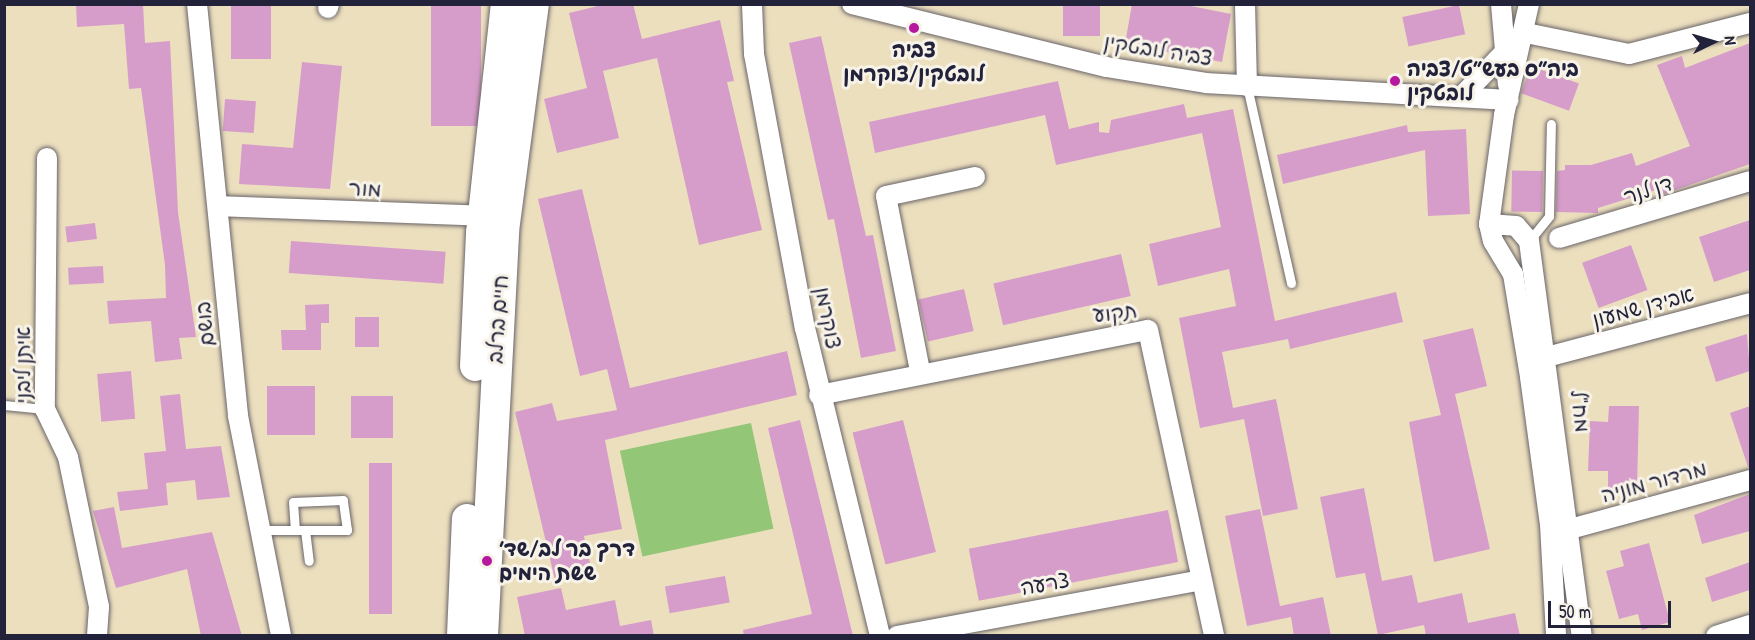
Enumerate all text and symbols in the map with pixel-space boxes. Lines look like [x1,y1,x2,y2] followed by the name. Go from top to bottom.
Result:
[1683,12,1743,72] north arrow
[907,21,921,35] marker: צביה לובטקין/צוקרמן
[1102,29,1214,71] street label: צביה לובטקין
[1720,35,1742,46] text: N
[843,37,985,87] place label: צביה לובטקין/צוקרמן
[1407,56,1579,106] place label: ביה״ס בעש״ט/צביה לובטקין
[1388,74,1402,88] marker: ביה״ס בעש״ט/צביה לובטקין
[1620,170,1676,210] street label: דן לנר
[348,176,382,202] street label: מור
[482,274,514,364] street label: חיים ברלב
[1589,281,1697,333] street label: אבידן שמעון
[810,285,846,351] street label: צוקרמן
[1092,298,1138,328] street label: תקוע
[190,300,220,348] street label: בושם
[10,326,36,404] street label: איתן ליבני
[1565,388,1595,434] street label: מח"ל
[1598,456,1710,508] street label: מרדור מוניה
[499,536,635,586] place label: דרך בר לב/שד׳ ששת הימים
[480,554,494,568] marker: דרך בר לב/שד׳ ששת הימים
[1019,567,1071,601] street label: צרעה
[1551,589,1674,627] scale bar
[1559,599,1591,624] text: 50 m

